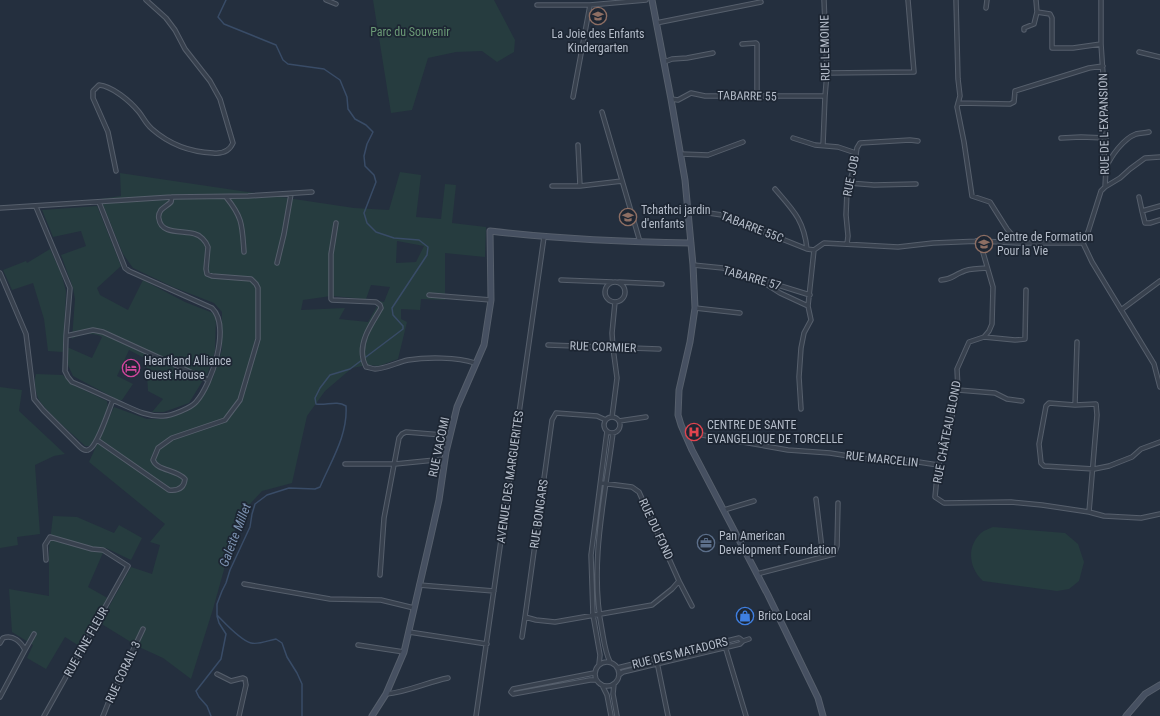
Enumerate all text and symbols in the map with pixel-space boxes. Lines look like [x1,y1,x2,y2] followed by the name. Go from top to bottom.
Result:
[588,6,608,26] school or university icon: La Joie des Enfants Kindergarten
[817,15,833,81] street label: RUE LEMOINE
[370,25,450,39] park label: Parc du Souvenir
[551,27,645,55] place label: La Joie des Enfants Kindergarten
[1096,73,1112,175] street label: RUE DE L'EXPANSION
[717,88,777,104] street label: TABARRE 55
[840,154,862,198] street label: RUE JOB
[641,203,711,231] place label: Tchathci jardin d'enfants
[618,207,638,227] school or university icon: Tchathci jardin d'enfants
[719,209,786,245] street label: TABARRE 55C
[997,230,1093,258] place label: Centre de Formation Pour la Vie
[974,234,994,254] school or university icon: Centre de Formation Pour la Vie
[721,263,783,293] street label: TABARRE 57
[569,339,637,355] street label: RUE CORMIER
[144,354,232,382] place label: Heartland Alliance Guest House
[121,358,141,378] hotel icon: Heartland Alliance Guest House
[929,379,964,485] street label: RUE CHÂTEAU BLOND
[494,410,526,544] street label: AVENUE DES MARGUERITES
[426,416,452,478] street label: RUE VACOMI
[707,418,843,446] place label: CENTRE DE SANTE EVANGELIQUE DE TORCELLE
[684,422,704,442] hospital icon: CENTRE DE SANTE EVANGELIQUE DE TORCELLE
[845,448,919,470] street label: RUE MARCELIN
[527,479,551,549] street label: RUE BONGARS
[636,496,676,562] street label: RUE DU FOND
[216,501,254,569] water label: Galette Millet
[719,529,837,557] place label: Pan American Development Foundation
[696,533,716,553] office icon: Pan American Development Foundation
[61,604,111,679] street label: RUE FINE FLEUR
[735,606,755,626] shop icon: Brico Local
[758,609,811,623] place label: Brico Local
[631,634,729,672] street label: RUE DES MATADORS
[103,639,143,705] street label: RUE CORAIL 3

